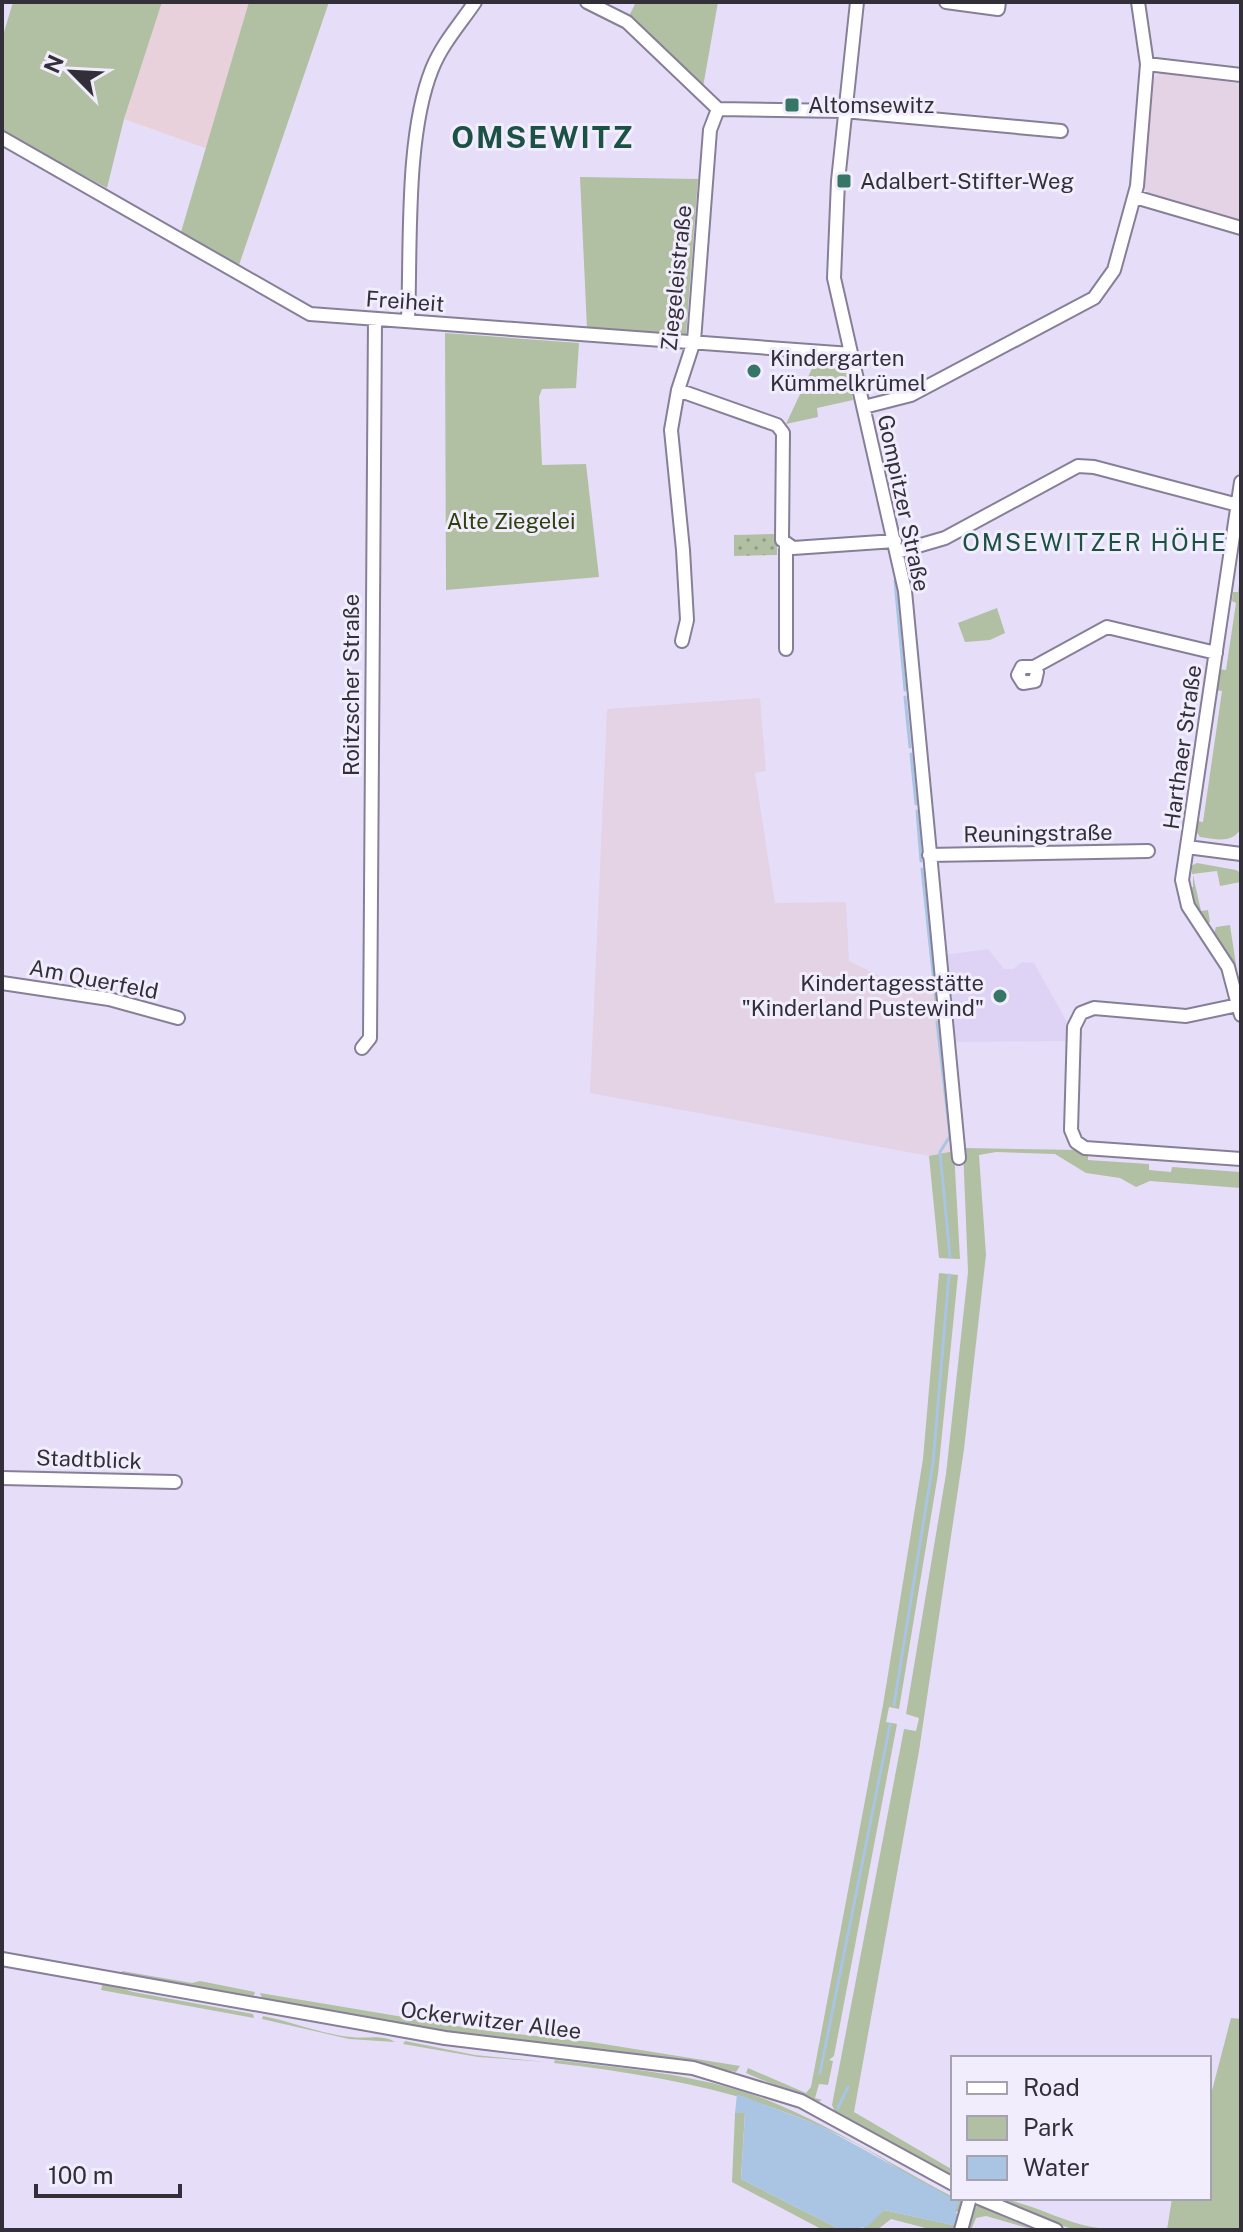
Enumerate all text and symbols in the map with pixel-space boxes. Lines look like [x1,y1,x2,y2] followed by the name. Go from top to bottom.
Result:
[32,32,112,112] north arrow
[38,51,69,77] text: N
[808,92,934,118] place label: Altomsewitz
[783,96,801,114] marker: Altomsewitz
[451,119,635,155] district label: OMSEWITZ
[860,168,1074,194] place label: Adalbert-Stifter-Weg
[835,172,853,190] marker: Adalbert-Stifter-Weg
[655,204,697,352] street label: Ziegeleistraße
[365,285,445,317] street label: Freiheit
[770,345,926,396] place label: Kindergarten Kümmelkrümel
[745,362,763,380] marker: Kindergarten Kümmelkrümel
[873,412,935,594] street label: Gompitzer Straße
[447,508,575,534] park label: Alte Ziegelei
[962,527,1228,556] district label: OMSEWITZER HÖHE
[338,594,364,776] street label: Roitzscher Straße
[1158,663,1206,831] street label: Harthaer Straße
[963,819,1113,847] street label: Reuningstraße
[27,954,161,1004] street label: Am Querfeld
[741,970,984,1021] place label: Kindertagesstätte "Kinderland Pustewind"
[991,987,1009,1005] marker: Kindertagesstätte "Kinderland Pustewind"
[36,1444,142,1474] street label: Stadtblick
[399,1996,583,2044] street label: Ockerwitzer Allee
[951,2056,1211,2200] legend
[1023,2073,1080,2101] text: Road
[1023,2113,1074,2141] text: Park
[36,2148,180,2198] scale bar
[1023,2153,1090,2181] text: Water
[48,2161,114,2189] text: 100 m

